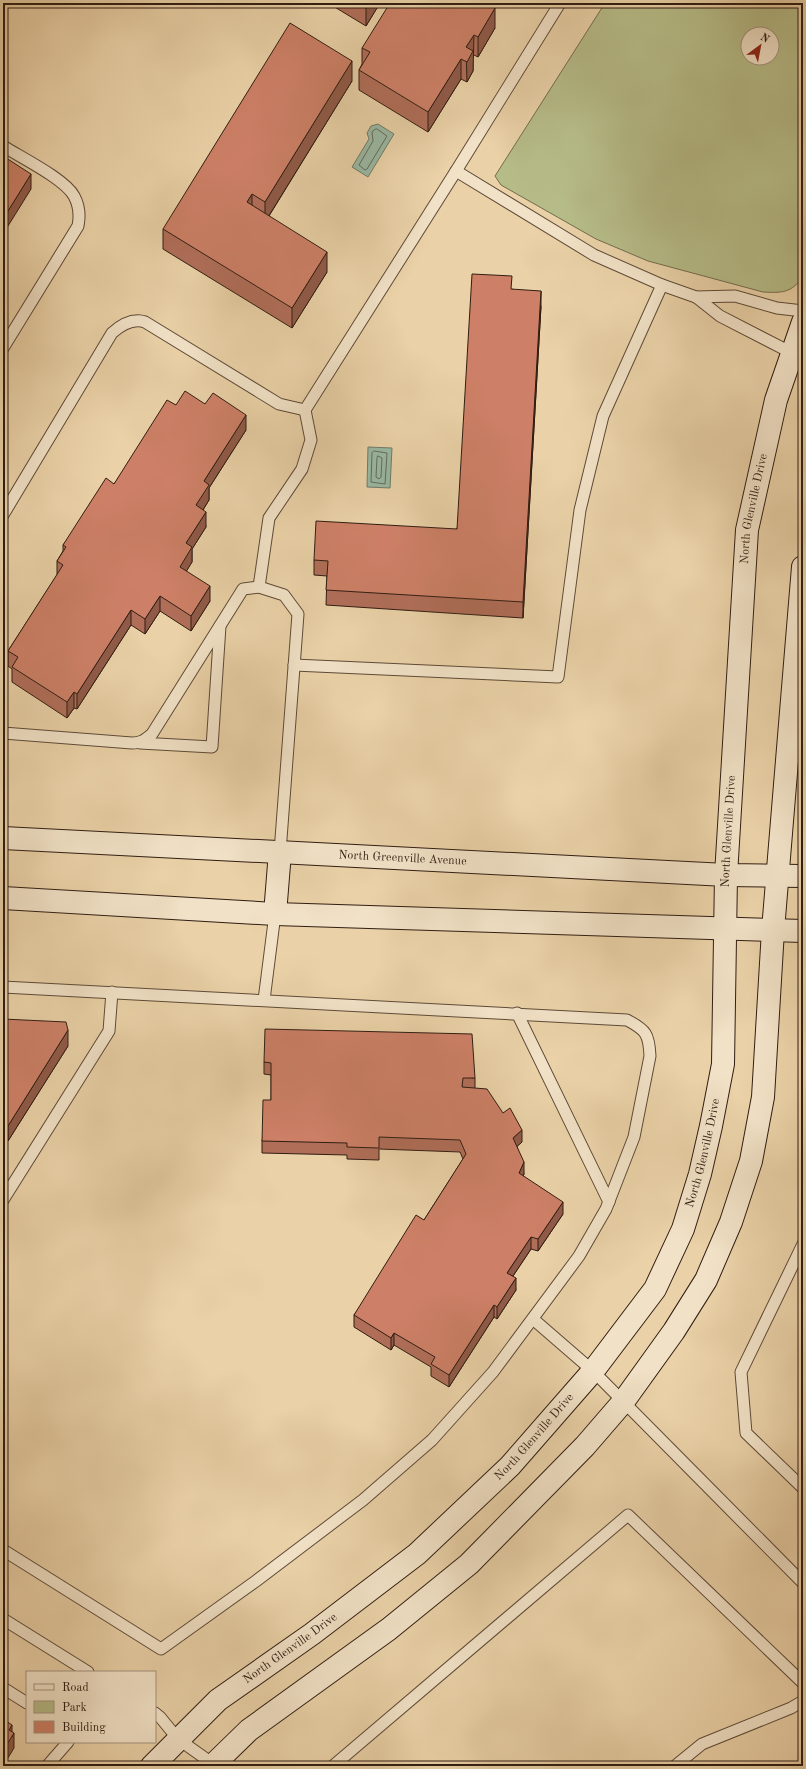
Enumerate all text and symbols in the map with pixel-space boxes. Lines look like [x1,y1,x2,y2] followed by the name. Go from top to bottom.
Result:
[740,26,780,66] north arrow
[758,32,771,46] text: N
[739,452,770,564] street label: North Glenville Drive
[720,775,738,887] street label: North Glenville Drive
[338,849,467,868] street label: North Greenville Avenue
[684,1097,722,1209] street label: North Glenville Drive
[493,1391,577,1483] street label: North Glenville Drive
[241,1611,340,1686] street label: North Glenville Drive
[26,1671,156,1743] legend
[62,1682,89,1694] text: Road
[62,1702,87,1714] text: Park
[62,1722,106,1734] text: Building

